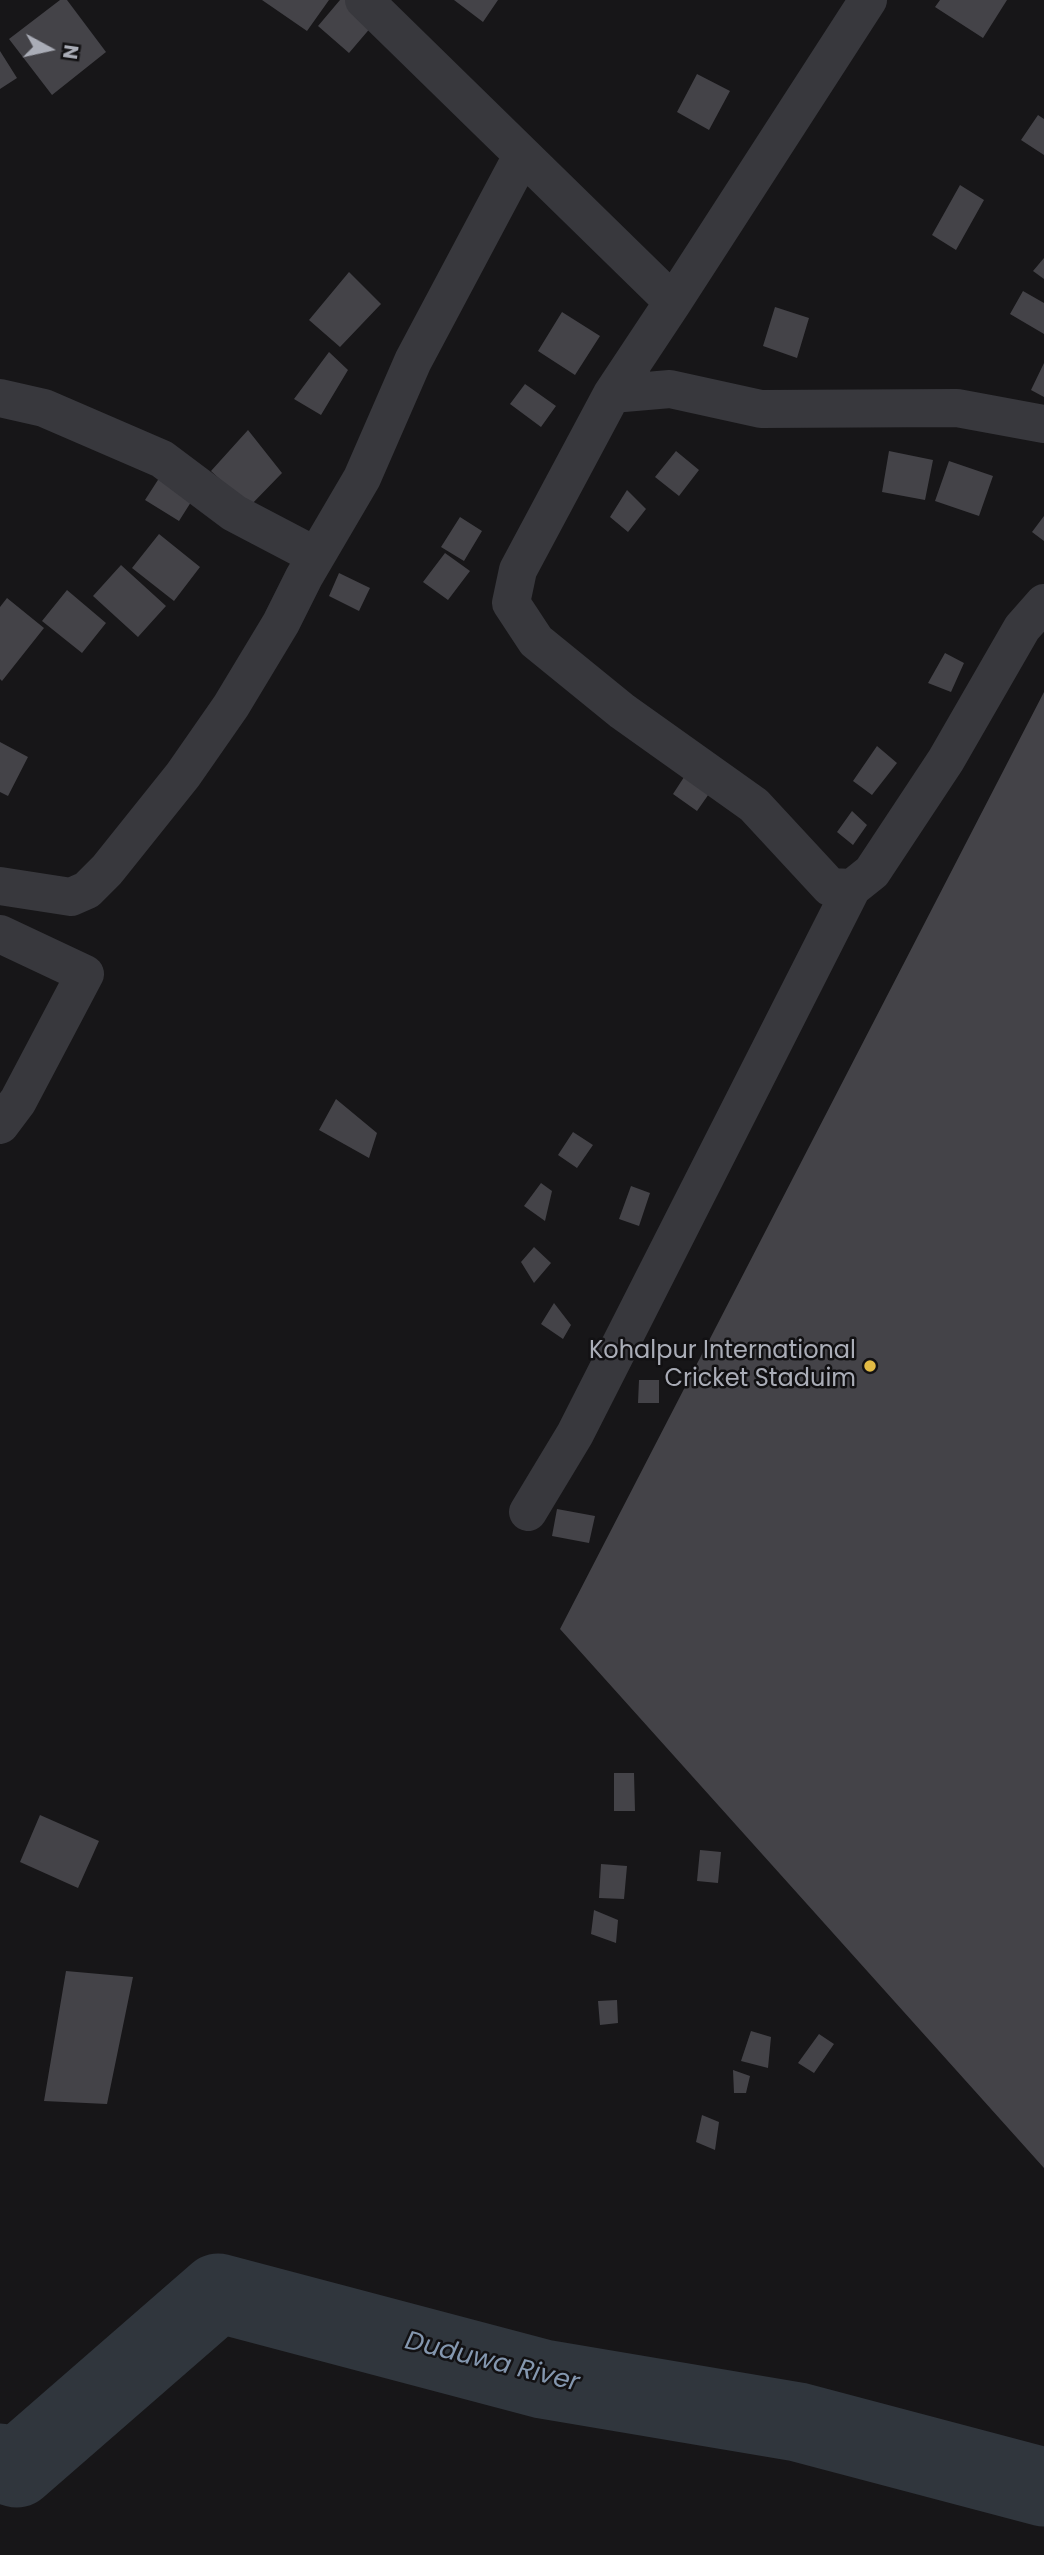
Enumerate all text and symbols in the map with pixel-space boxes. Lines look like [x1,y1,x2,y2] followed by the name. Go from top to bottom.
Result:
[14,14,84,84] north arrow
[56,43,85,61] text: N
[589,1338,856,1394] place label: Kohalpur International Cricket Staduim
[862,1358,878,1374] marker: Kohalpur International Cricket Staduim
[402,2326,582,2400] water label: Duduwa River

